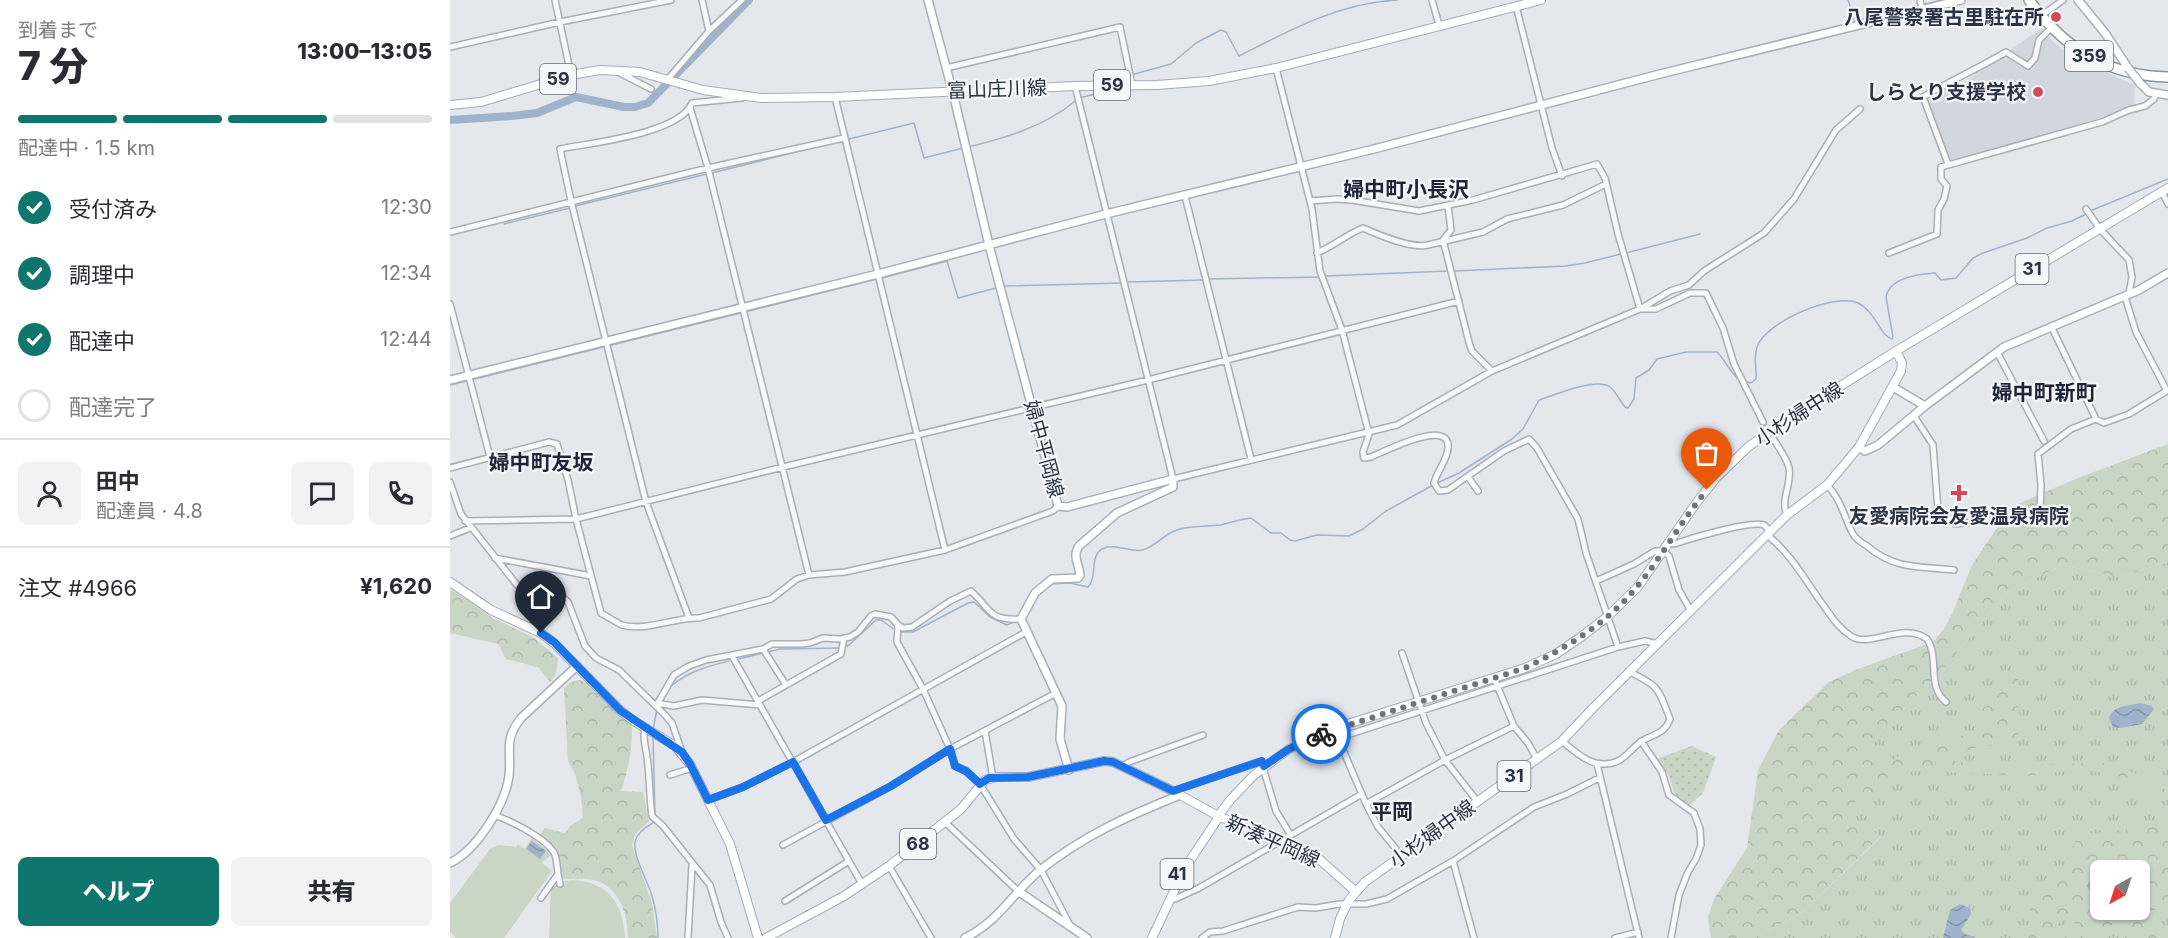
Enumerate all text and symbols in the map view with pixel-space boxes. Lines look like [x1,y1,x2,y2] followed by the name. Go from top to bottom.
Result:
[1844,5,2044,29] place label: 八尾警察署古里駐在所
[2049,10,2063,24] marker: 八尾警察署古里駐在所
[18,18,98,42] text: 到着まで
[297,38,432,64] text: 13:00–13:05
[2065,41,2113,71] road number: 359
[18,42,88,89] text: 7 分
[540,64,576,94] road number: 59
[1094,70,1130,100] road number: 59
[947,75,1047,103] street label: 富山庄川線
[1866,80,2026,104] place label: しらとり支援学校
[2031,85,2045,99] marker: しらとり支援学校
[18,136,155,160] text: 配達中 · 1.5 km
[1343,177,1469,202] district label: 婦中町小長沢
[18,191,51,224] icon: check
[381,195,432,219] text: 12:30
[69,196,157,222] text: 受付済み
[2016,254,2048,284] road number: 31
[18,257,51,290] icon: check
[381,261,432,285] text: 12:34
[69,262,135,288] text: 調理中
[18,323,51,356] icon: check
[380,327,432,351] text: 12:44
[69,328,135,354] text: 配達中
[1751,377,1847,451] street label: 小杉婦中線
[1992,380,2097,405] district label: 婦中町新町
[69,394,157,420] text: 配達完了
[1019,398,1069,500] street label: 婦中平岡線
[1681,428,1732,490] pin
[1690,437,1723,470] icon: bag
[489,450,594,475] district label: 婦中町友坂
[18,462,81,525] button: person
[291,462,354,525] button: chat
[369,462,432,525] button: phone
[96,468,140,494] text: 田中
[1950,484,1968,502] marker: 友愛病院会友愛温泉病院
[96,499,203,523] text: 配達員 · 4.8
[1849,504,2069,528] place label: 友愛病院会友愛温泉病院
[515,571,566,633] pin
[360,573,432,599] text: ¥1,620
[18,575,137,601] text: 注文 #4966
[524,580,557,613] icon: home
[1291,704,1351,764] courier
[1305,718,1338,751] icon: bike
[1498,761,1530,791] road number: 31
[1384,795,1480,873] street label: 小杉婦中線
[1371,799,1413,824] district label: 平岡
[1222,810,1324,872] street label: 新湊平岡線
[900,829,936,859] road number: 68
[18,857,219,926] button: ヘルプ
[231,857,432,926] button: 共有
[1160,859,1194,889] road number: 41
[2090,860,2150,920] north arrow
[2090,860,2150,920] map controls

